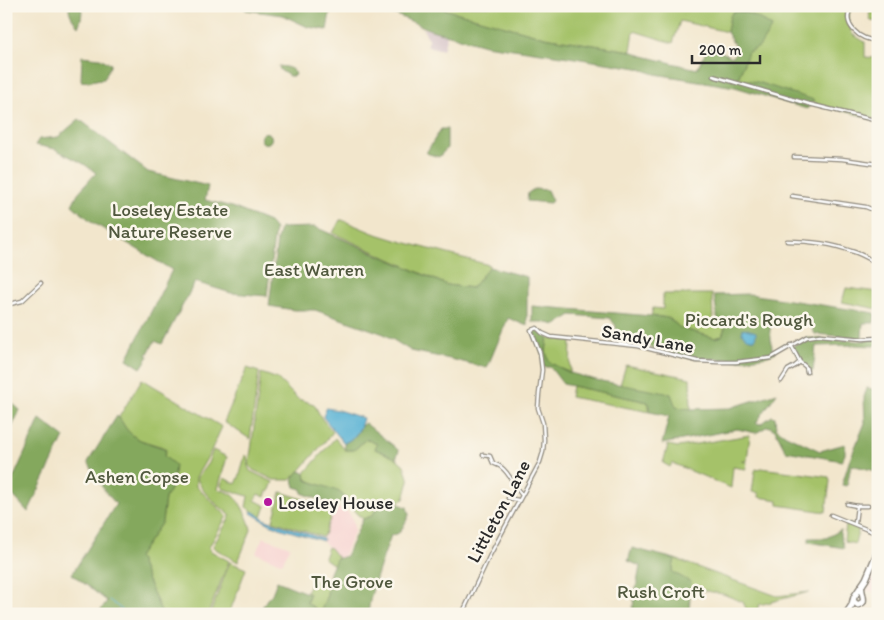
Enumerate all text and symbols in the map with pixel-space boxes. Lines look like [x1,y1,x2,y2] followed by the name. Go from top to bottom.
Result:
[692,32,759,64] scale bar
[699,41,742,59] text: 200 m
[108,198,232,243] park label: Loseley Estate Nature Reserve
[264,258,364,281] park label: East Warren
[685,308,814,331] park label: Piccard's Rough
[600,319,696,358] street label: Sandy Lane
[462,456,535,567] street label: Littleton Lane
[85,465,189,488] park label: Ashen Copse
[278,491,393,514] place label: Loseley House
[262,496,274,508] marker: Loseley House
[311,570,393,593] park label: The Grove
[617,580,705,603] park label: Rush Croft

